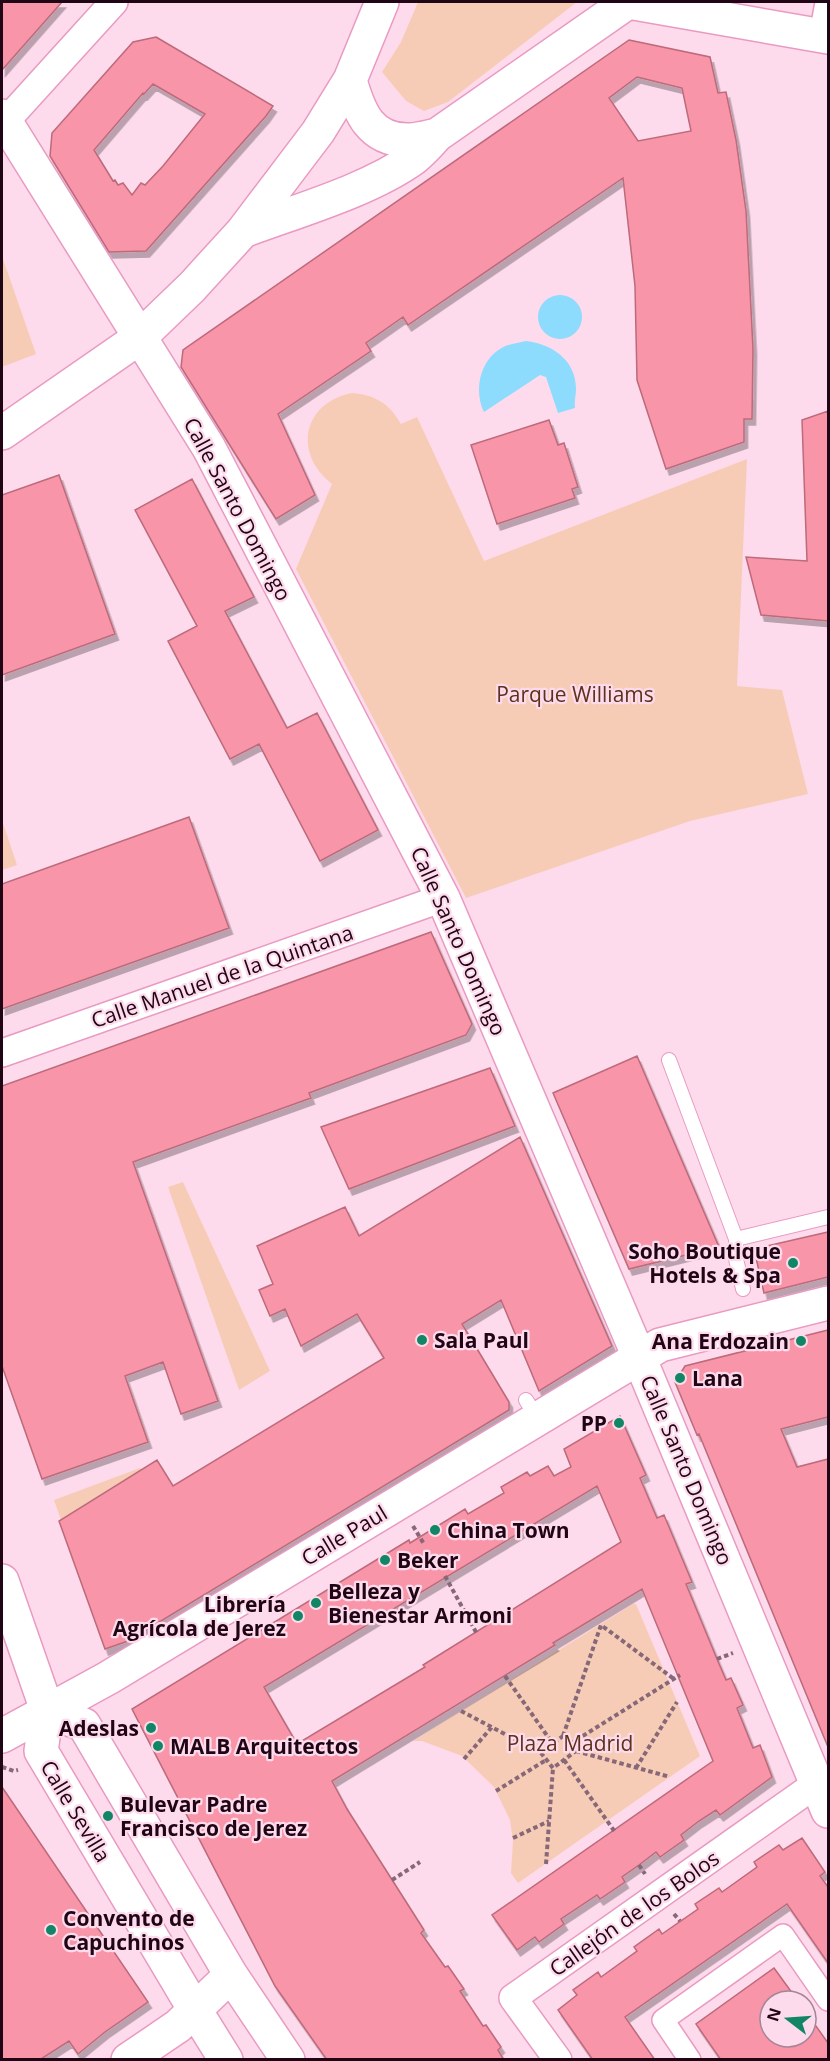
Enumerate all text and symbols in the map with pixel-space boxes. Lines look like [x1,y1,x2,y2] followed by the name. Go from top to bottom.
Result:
[178,412,298,606] street label: Calle Santo Domingo
[496,680,654,708] park label: Parque Williams
[405,842,513,1040] street label: Calle Santo Domingo
[87,918,357,1034] street label: Calle Manuel de la Quintana
[628,1237,781,1289] place label: Soho Boutique Hotels & Spa
[786,1256,800,1270] marker: Soho Boutique Hotels & Spa
[434,1326,529,1354] place label: Sala Paul
[652,1327,789,1355] place label: Ana Erdozain
[415,1333,429,1347] marker: Sala Paul
[794,1334,808,1348] marker: Ana Erdozain
[692,1364,743,1392] place label: Lana
[634,1371,740,1569] street label: Calle Santo Domingo
[673,1371,687,1385] marker: Lana
[581,1409,607,1437] place label: PP
[612,1416,626,1430] marker: PP
[296,1498,392,1572] street label: Calle Paul
[447,1516,569,1544] place label: China Town
[428,1523,442,1537] marker: China Town
[397,1546,459,1574] place label: Beker
[378,1553,392,1567] marker: Beker
[328,1577,512,1629] place label: Belleza y Bienestar Armoni
[113,1590,286,1642] place label: Librería Agrícola de Jerez
[309,1596,323,1610] marker: Belleza y Bienestar Armoni
[291,1609,305,1623] marker: Librería Agrícola de Jerez
[59,1714,139,1742] place label: Adeslas
[144,1721,158,1735] marker: Adeslas
[507,1729,633,1757] park label: Plaza Madrid
[170,1732,358,1760] place label: MALB Arquitectos
[151,1739,165,1753] marker: MALB Arquitectos
[35,1755,117,1867] street label: Calle Sevilla
[120,1790,307,1842] place label: Bulevar Padre Francisco de Jerez
[101,1809,115,1823] marker: Bulevar Padre Francisco de Jerez
[544,1844,724,1982] street label: Callejón de los Bolos
[63,1904,195,1956] place label: Convento de Capuchinos
[44,1923,58,1937] marker: Convento de Capuchinos
[758,1989,818,2049] north arrow
[761,2005,786,2024] text: N

